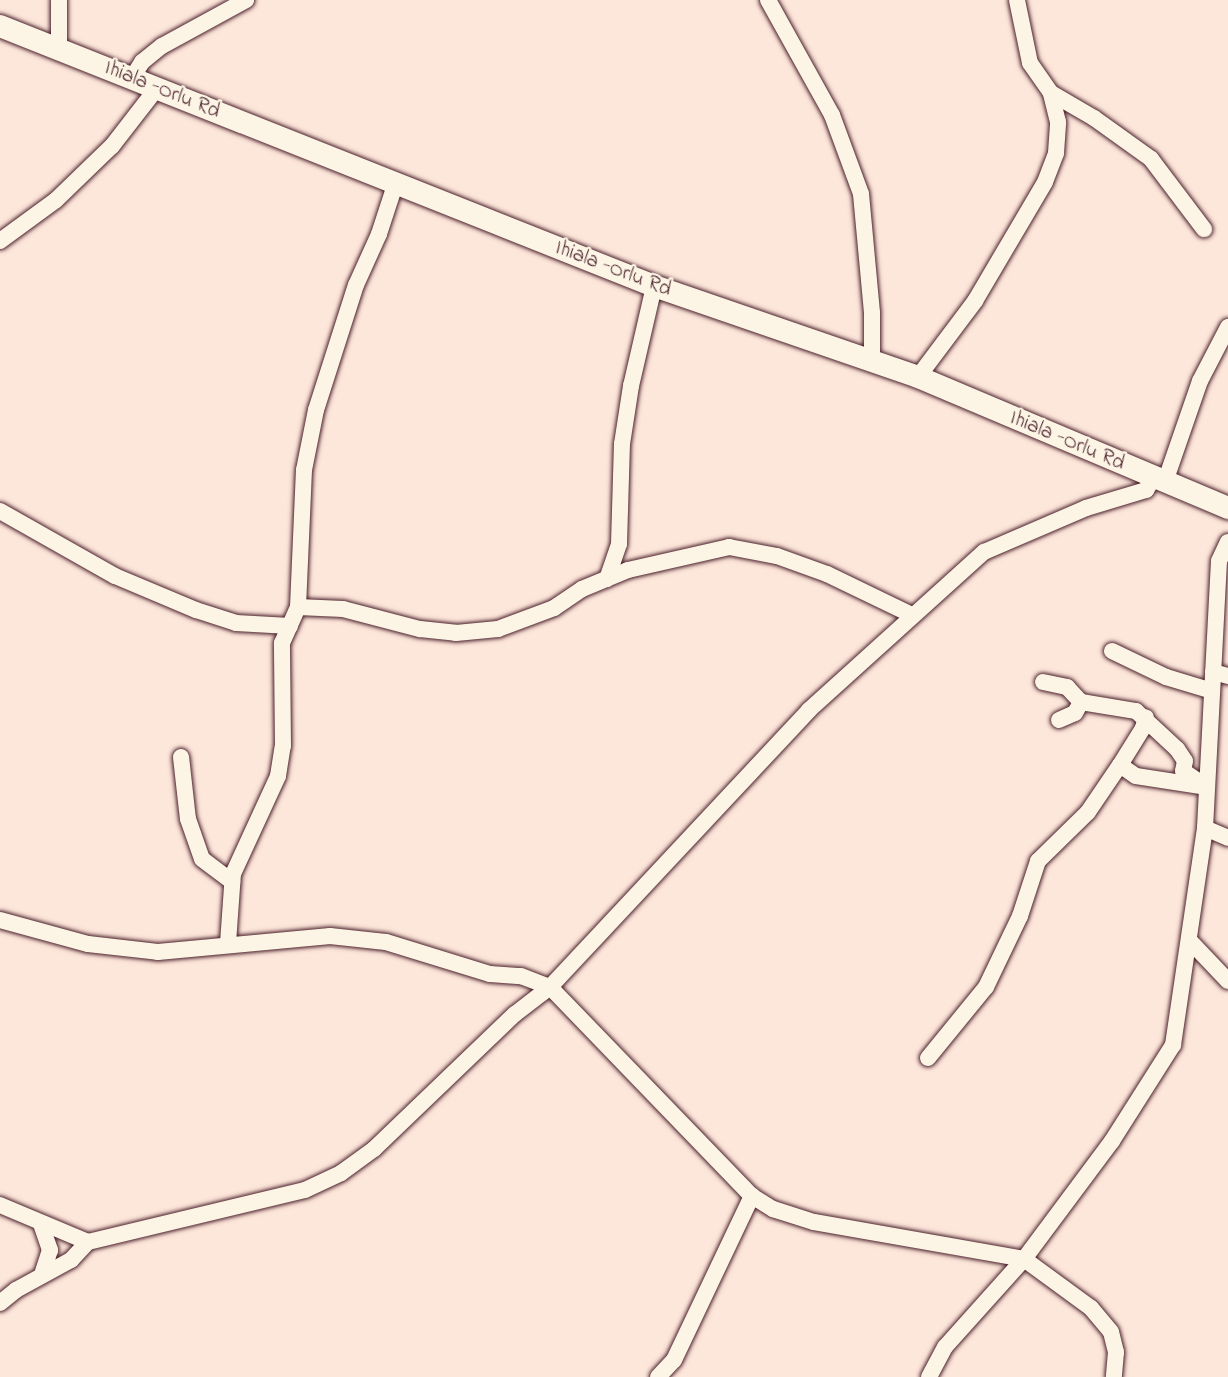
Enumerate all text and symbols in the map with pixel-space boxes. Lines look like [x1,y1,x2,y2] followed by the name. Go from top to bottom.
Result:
[101,55,223,125] street label: Ihiala -Orlu Rd
[551,235,675,303] street label: Ihiala -Orlu Rd
[1006,405,1128,477] street label: Ihiala -Orlu Rd

